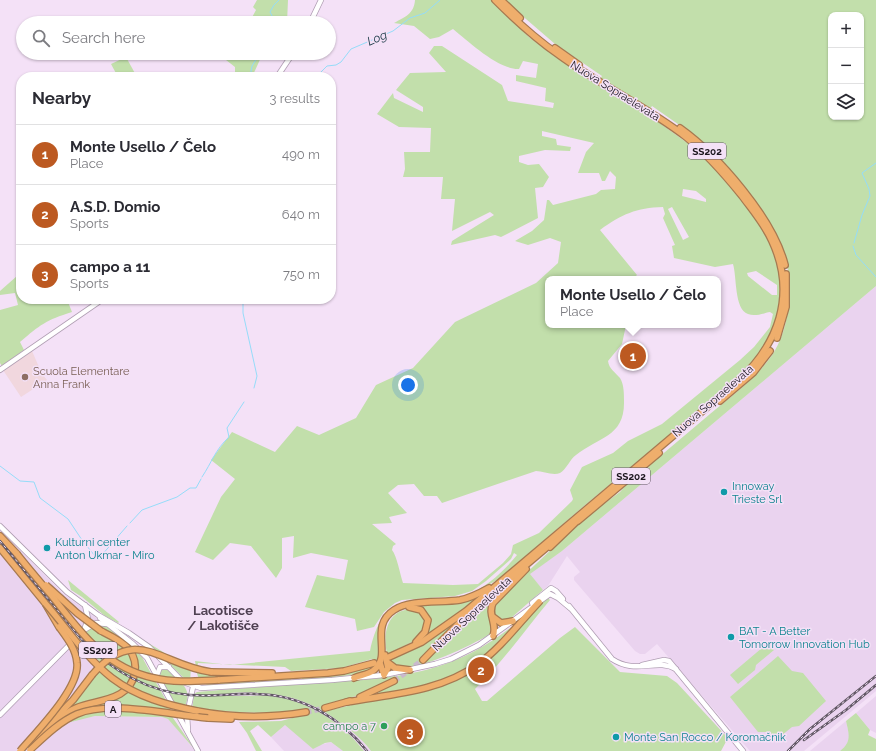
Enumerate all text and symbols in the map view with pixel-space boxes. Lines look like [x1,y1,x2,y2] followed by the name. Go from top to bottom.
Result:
[828,12,864,120] map controls
[828,12,864,48] button: +
[16,16,336,60] search box
[30,27,52,49] icon: search
[365,28,389,48] water label: Log
[62,29,145,47] text: Search here
[828,48,864,84] button: −
[568,58,662,124] street label: Nuova Sopraelevata
[828,84,864,120] button: layers
[32,88,91,108] text: Nearby
[270,91,320,106] text: 3 results
[70,138,216,156] text: Monte Usello / Čelo
[688,143,726,159] road number: SS202
[42,147,48,162] text: 1
[282,147,320,162] text: 490 m
[70,156,103,171] text: Place
[70,198,160,216] text: A.S.D. Domio
[41,207,49,222] text: 2
[282,207,320,222] text: 640 m
[70,216,109,231] text: Sports
[70,258,150,276] text: campo a 11
[41,267,49,282] text: 3
[283,267,320,282] text: 750 m
[70,276,109,291] text: Sports
[545,276,721,328] popup
[560,286,706,304] text: Monte Usello / Čelo
[560,304,593,319] text: Place
[620,341,646,371] pin: 1
[670,362,756,440] street label: Nuova Sopraelevata
[33,365,130,391] place label: Scuola Elementare Anna Frank
[20,372,30,382] marker: Scuola Elementare Anna Frank
[398,375,418,395] your location
[612,468,650,484] road number: SS202
[732,480,782,506] place label: Innoway Trieste Srl
[719,487,729,497] marker: Innoway Trieste Srl
[55,536,155,562] place label: Kulturni center Anton Ukmar - Miro
[42,543,52,553] marker: Kulturni center Anton Ukmar - Miro
[430,574,514,654] street label: Nuova Sopraelevata
[187,603,259,633] district label: Lacotisce / Lakotišče
[739,625,870,651] place label: BAT - A Better Tomorrow Innovation Hub
[726,632,736,642] marker: BAT - A Better Tomorrow Innovation Hub
[79,642,117,658] road number: SS202
[468,655,494,685] pin: 2
[105,701,121,717] road number: A
[397,717,423,747] pin: 3
[323,720,376,733] place label: campo a 7
[379,721,389,731] marker: campo a 7
[624,731,786,744] place label: Monte San Rocco / Koromačnik
[611,732,621,742] marker: Monte San Rocco / Koromačnik

